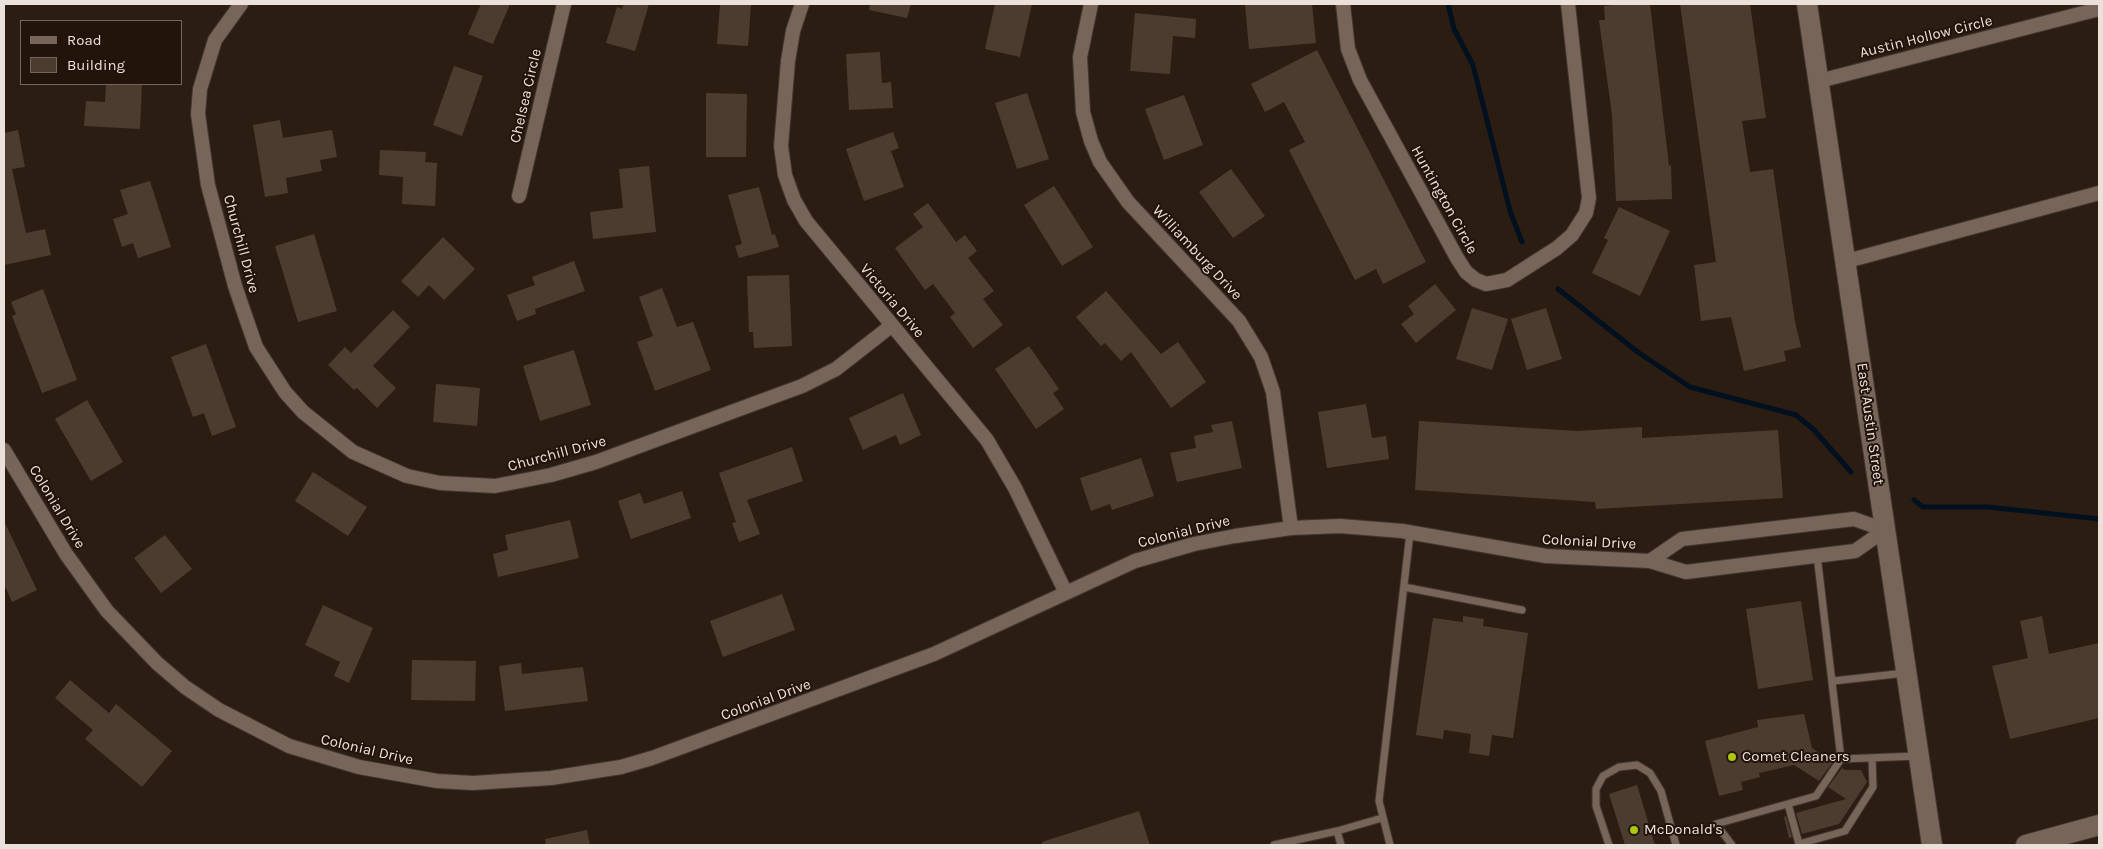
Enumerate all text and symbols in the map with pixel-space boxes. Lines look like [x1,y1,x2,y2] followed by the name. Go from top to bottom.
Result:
[1858,12,1994,62] street label: Austin Hollow Circle
[20,20,182,85] legend
[67,31,102,49] text: Road
[506,47,546,145] street label: Chelsea Circle
[67,56,125,74] text: Building
[1407,143,1481,257] street label: Huntington Circle
[219,193,263,295] street label: Churchill Drive
[1148,202,1246,304] street label: Williamburg Drive
[856,260,928,342] street label: Victoria Drive
[1853,362,1887,486] street label: East Austin Street
[506,432,608,476] street label: Churchill Drive
[25,462,89,552] street label: Colonial Drive
[1136,512,1232,552] street label: Colonial Drive
[1541,531,1637,553] street label: Colonial Drive
[719,675,813,725] street label: Colonial Drive
[319,731,415,769] street label: Colonial Drive
[1742,748,1850,766] place label: Comet Cleaners
[1726,751,1738,763] marker: Comet Cleaners
[1644,821,1723,839] place label: McDonald's
[1628,824,1640,836] marker: McDonald's

